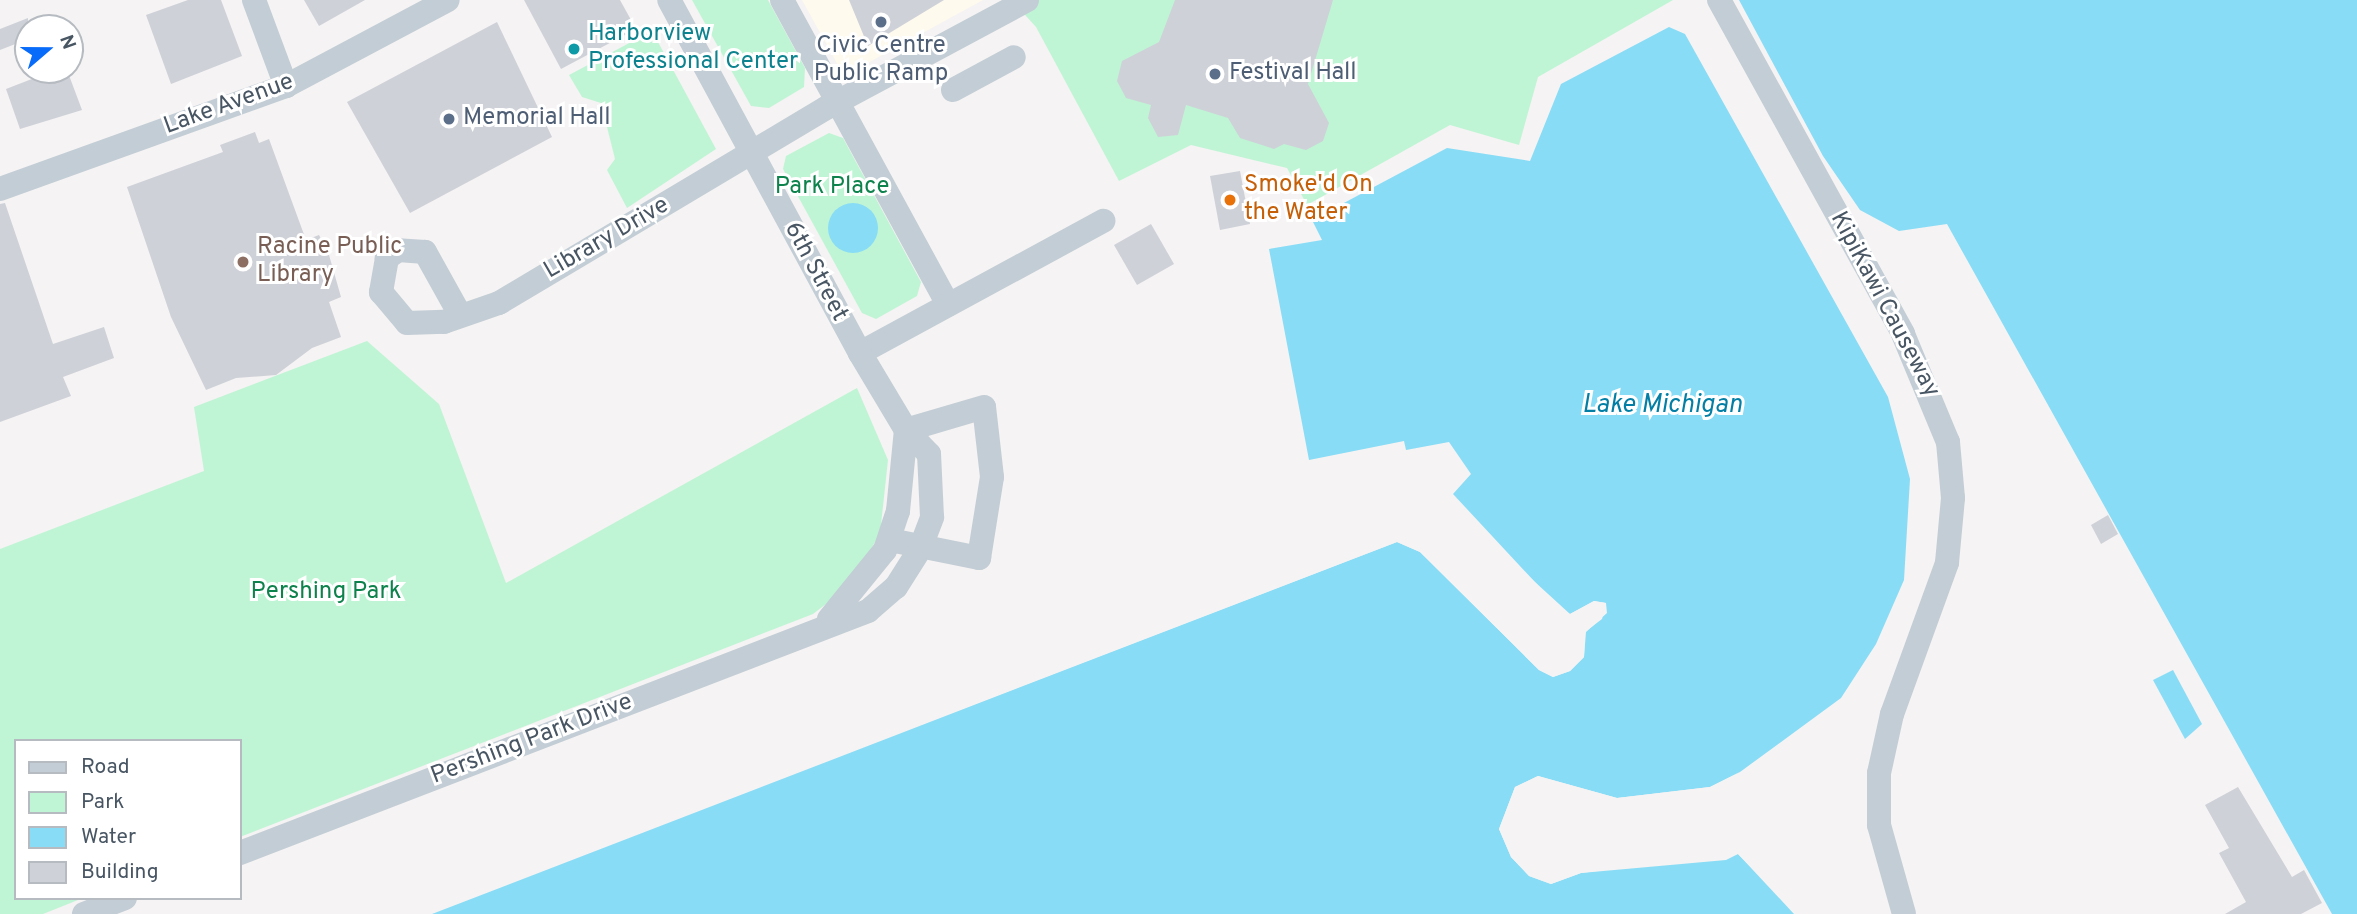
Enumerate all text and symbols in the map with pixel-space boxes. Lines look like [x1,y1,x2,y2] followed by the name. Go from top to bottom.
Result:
[14,14,84,84] north arrow
[873,14,889,30] marker: Civic Centre Public Ramp
[588,21,798,77] place label: Harborview Professional Center
[53,32,80,53] text: N
[814,33,948,89] place label: Civic Centre Public Ramp
[566,41,582,57] marker: Harborview Professional Center
[1229,60,1357,88] place label: Festival Hall
[1207,66,1223,82] marker: Festival Hall
[160,68,298,142] street label: Lake Avenue
[463,105,611,133] place label: Memorial Hall
[441,111,457,127] marker: Memorial Hall
[1244,172,1373,228] place label: Smoke'd On the Water
[775,174,889,202] park label: Park Place
[539,192,675,286] street label: Library Drive
[1222,192,1238,208] marker: Smoke'd On the Water
[1823,207,1945,403] street label: KipiKawi Causeway
[777,217,853,327] street label: 6th Street
[257,234,402,290] place label: Racine Public Library
[235,254,251,270] marker: Racine Public Library
[1582,390,1742,422] water label: Lake Michigan
[251,579,401,607] park label: Pershing Park
[427,688,637,792] street label: Pershing Park Drive
[14,739,242,900] legend
[81,754,130,781] text: Road
[81,789,124,816] text: Park
[81,824,136,851] text: Water
[81,859,159,886] text: Building

